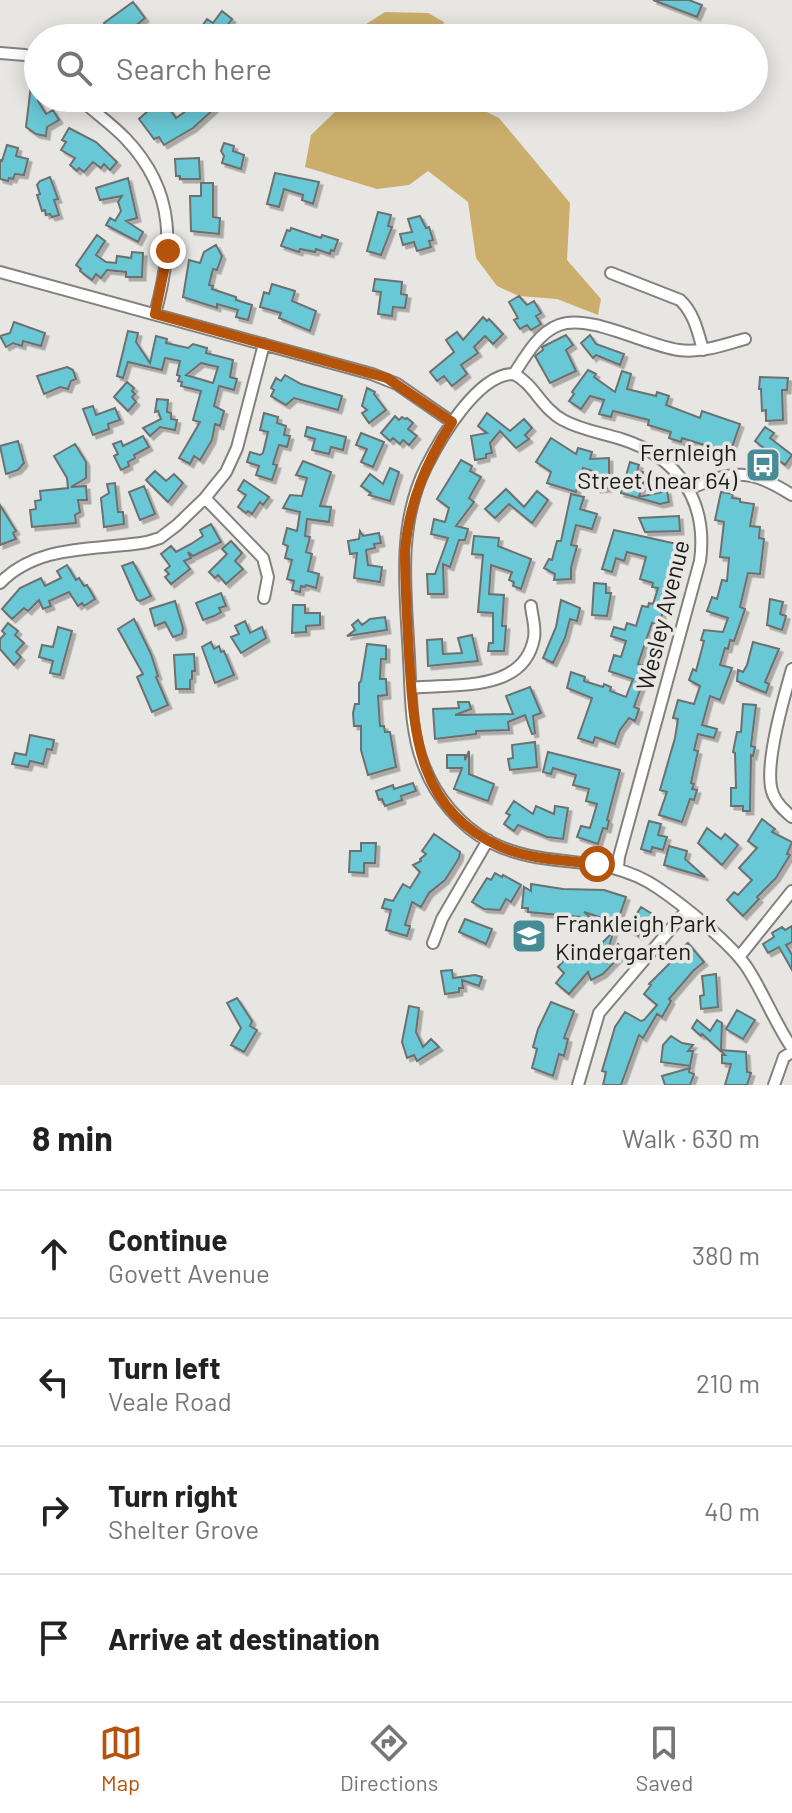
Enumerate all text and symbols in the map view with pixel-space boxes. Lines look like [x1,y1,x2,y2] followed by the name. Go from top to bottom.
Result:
[24,24,768,112] search box
[52,46,96,90] icon: search
[116,50,272,86] text: Search here
[150,233,186,269] route end
[577,437,738,494] place label: Fernleigh Street (near 64)
[744,446,782,484] bus stop icon: Fernleigh Street (near 64)
[629,537,695,693] street label: Wesley Avenue
[579,846,615,882] route start
[555,908,716,965] place label: Frankleigh Park Kindergarten
[510,917,548,955] school or university icon: Frankleigh Park Kindergarten
[32,1117,113,1158] text: 8 min
[622,1122,760,1153] text: Walk · 630 m
[108,1221,228,1257] text: Continue
[32,1232,76,1276] icon: ahead
[692,1239,760,1270] text: 380 m
[108,1257,270,1288] text: Govett Avenue
[108,1349,221,1385] text: Turn left
[32,1360,76,1404] icon: left
[696,1367,760,1398] text: 210 m
[108,1385,232,1416] text: Veale Road
[108,1477,238,1513] text: Turn right
[32,1488,76,1532] icon: right
[704,1495,760,1526] text: 40 m
[108,1513,259,1544] text: Shelter Grove
[32,1616,76,1660] icon: arrive
[108,1620,380,1656] text: Arrive at destination
[99,1721,143,1795] tab: Map
[340,1721,438,1795] tab: Directions
[636,1721,693,1795] tab: Saved

